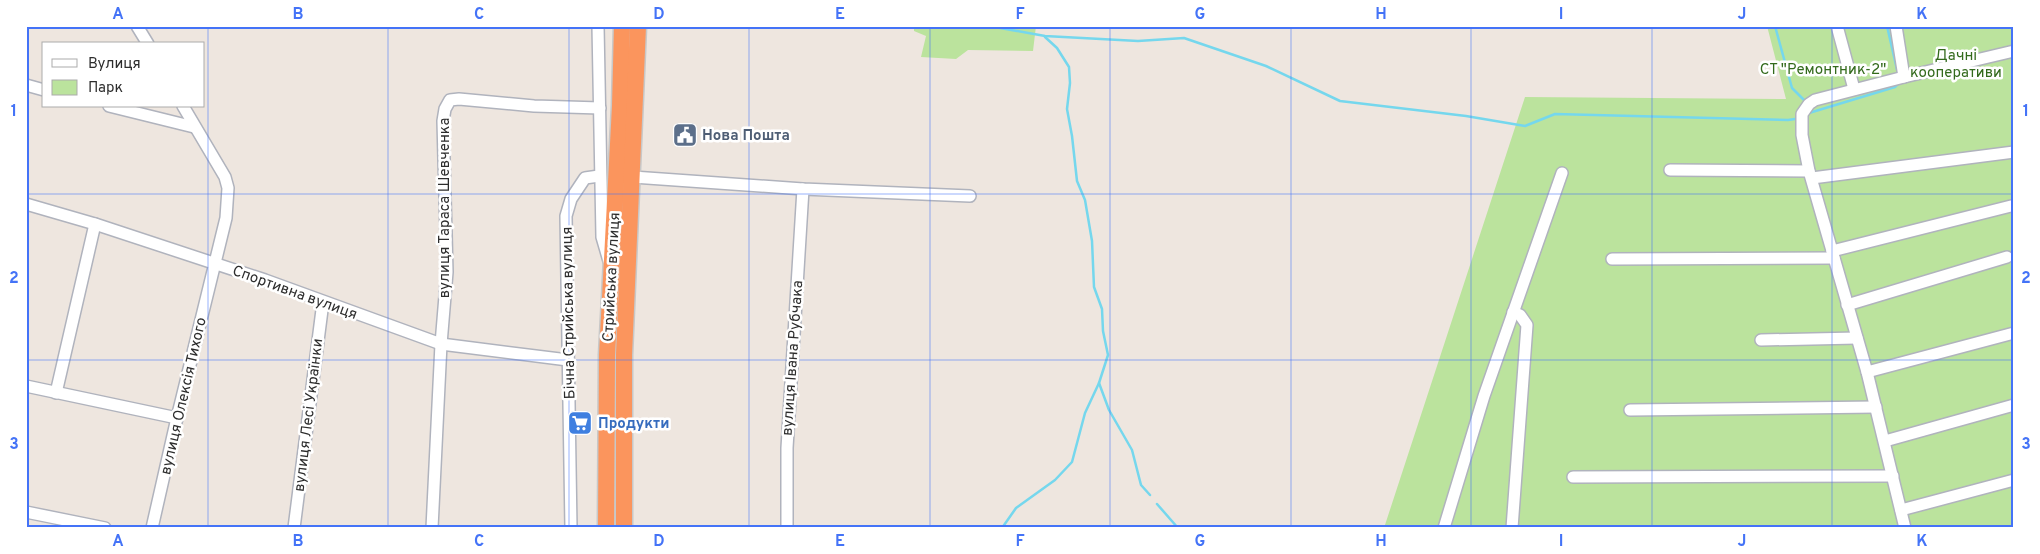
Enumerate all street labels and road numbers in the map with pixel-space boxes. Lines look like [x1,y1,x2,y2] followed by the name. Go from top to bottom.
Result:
[436,118,455,298] street label: вулиця Тараса Шевченка
[600,212,625,342] street label: Стрийська вулиця
[558,227,581,399] street label: Бічна Стрийська вулиця
[229,262,360,325] street label: Спортивна вулиця
[779,280,808,436] street label: вулиця Івана Рубчака
[157,316,212,477] street label: вулиця Олексія Тихого
[291,337,328,493] street label: вулиця Лесі Українки

